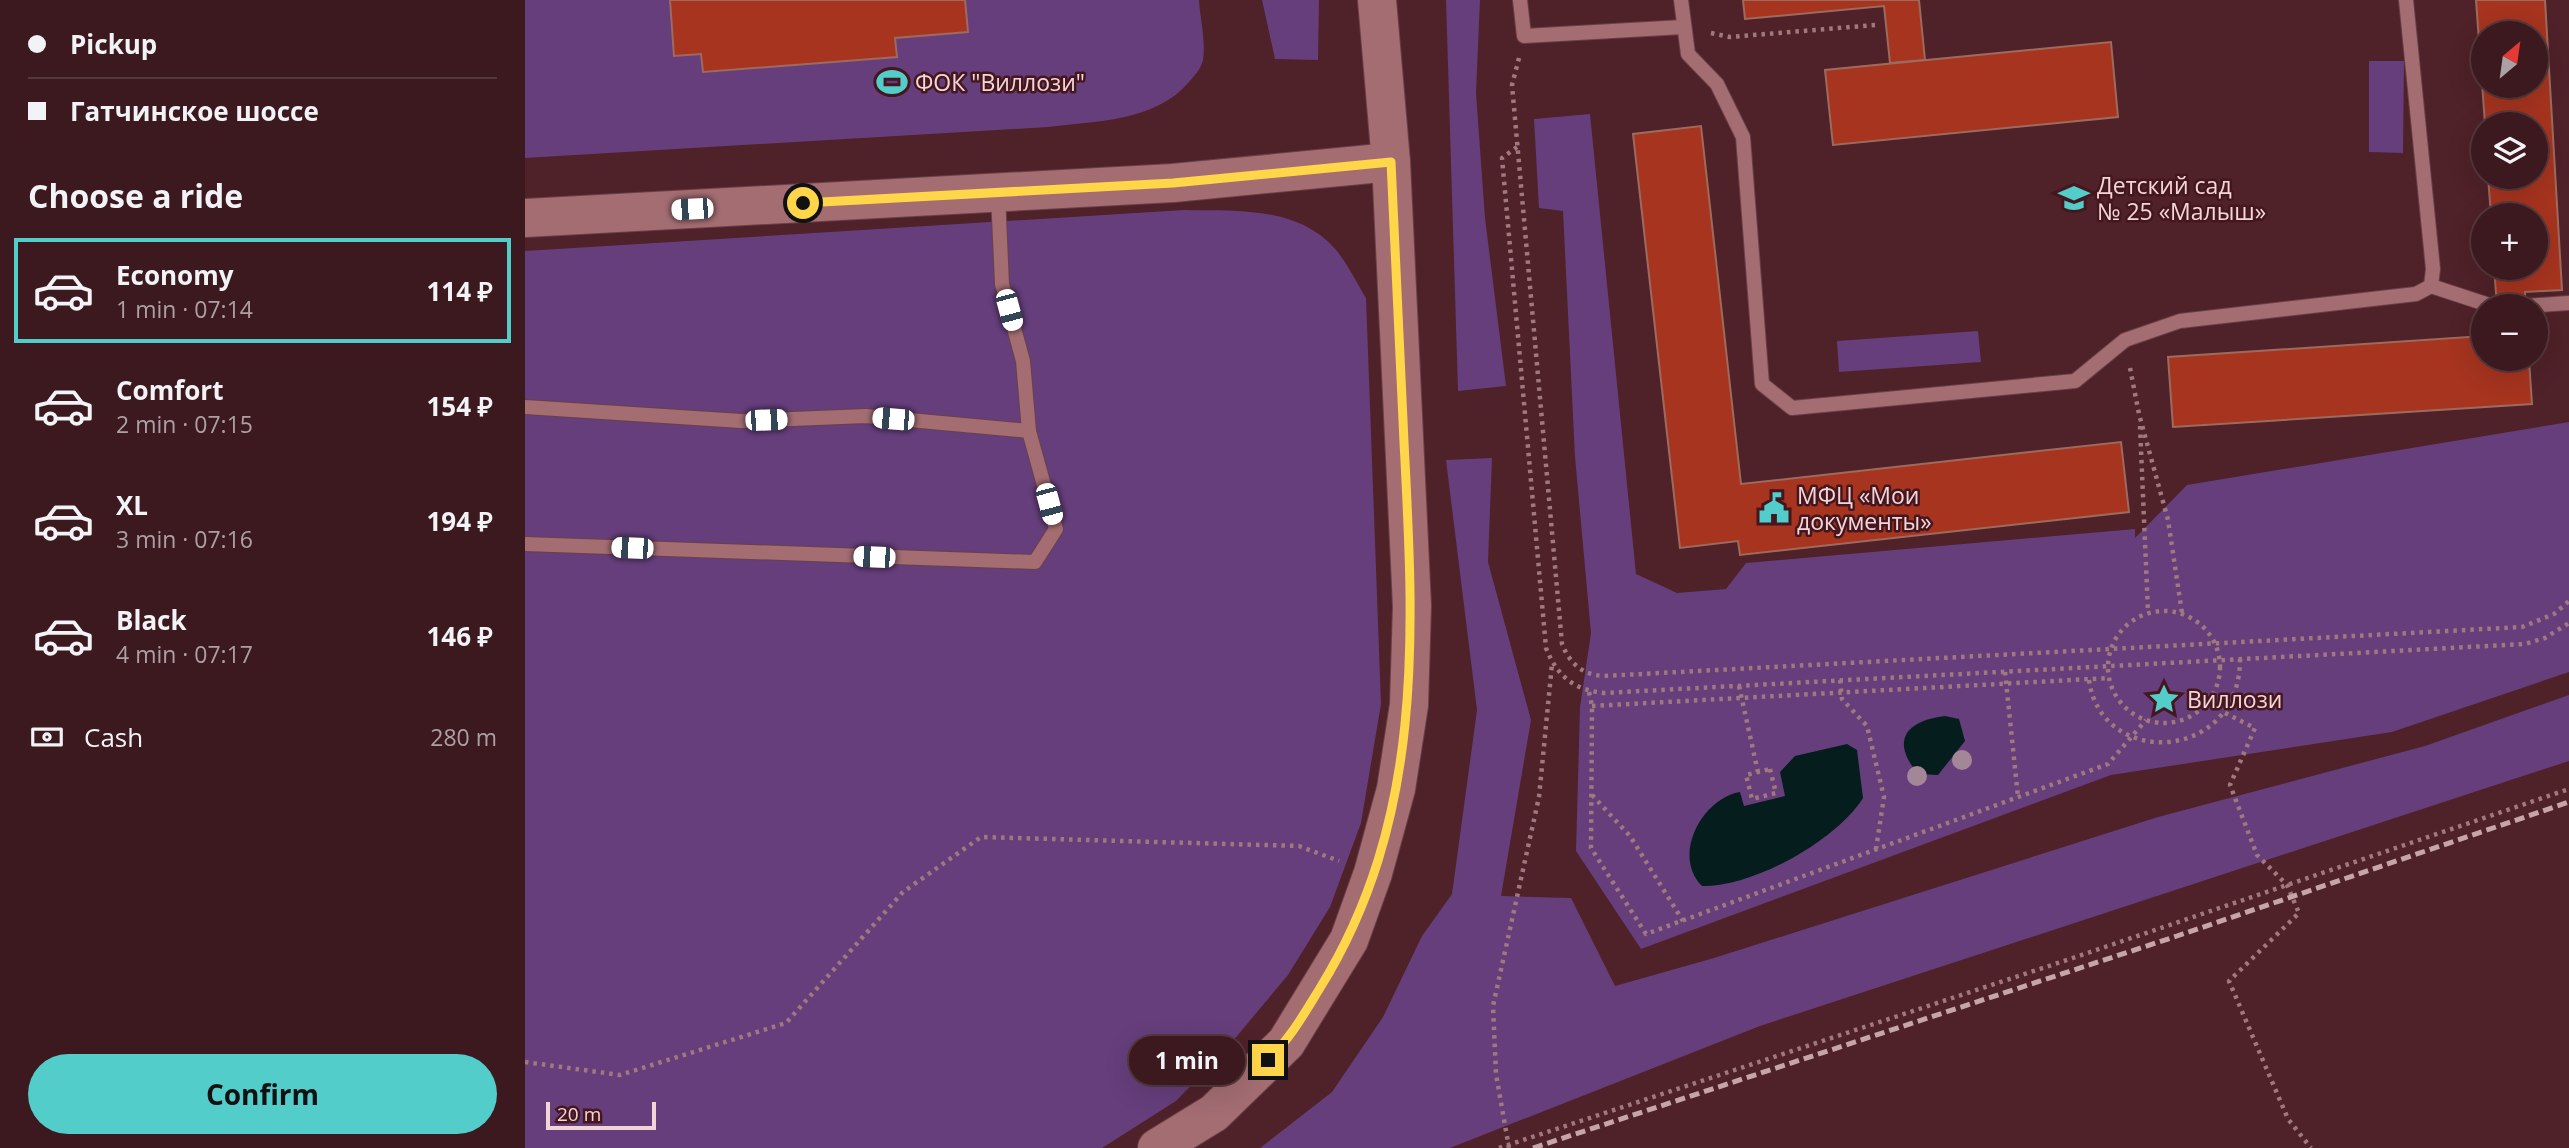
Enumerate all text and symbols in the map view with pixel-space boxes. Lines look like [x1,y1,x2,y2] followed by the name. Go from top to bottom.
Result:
[2471,21,2548,98] north arrow
[2471,21,2548,371] map controls
[70,26,157,62] text: Pickup
[875,65,909,99] sports icon: ФОК "Виллози"
[915,66,1085,98] place label: ФОК "Виллози"
[70,93,319,129] text: Гатчинское шоссе
[2471,112,2548,189] button: layers
[2097,169,2266,227] place label: Детский сад № 25 «Малыш»
[28,174,243,217] text: Choose a ride
[2057,181,2091,215] school or university icon: Детский сад № 25 «Малыш»
[787,187,819,219] route start
[671,197,714,221] car
[2471,203,2548,280] button: +
[116,257,234,293] text: Economy
[32,259,95,322] icon: car
[427,273,493,309] text: 114 ₽
[994,287,1025,333] car
[116,293,253,325] text: 1 min · 07:14
[2471,294,2548,371] button: −
[116,372,223,408] text: Comfort
[32,374,95,437] icon: car
[427,388,493,424] text: 154 ₽
[872,407,915,431] car
[116,408,253,440] text: 2 min · 07:15
[745,409,788,431] car
[1797,479,1932,537] place label: МФЦ «Мои документы»
[1034,481,1065,527] car
[116,487,148,523] text: XL
[32,489,95,552] icon: car
[1757,491,1791,525] public building icon: МФЦ «Мои документы»
[427,503,493,539] text: 194 ₽
[116,523,253,555] text: 3 min · 07:16
[611,537,654,559] car
[853,546,896,568] car
[116,602,187,638] text: Black
[32,604,95,667] icon: car
[427,618,493,654] text: 146 ₽
[116,638,253,670] text: 4 min · 07:17
[2147,682,2181,716] place icon: Виллози
[2187,683,2282,715] place label: Виллози
[28,718,66,756] icon: cash
[84,719,143,755] text: Cash
[430,721,497,753] text: 280 m
[1128,1036,1243,1084] callout: 1 min
[1155,1044,1219,1076] text: 1 min
[1252,1044,1284,1076] route end
[28,1054,497,1134] button: Confirm
[546,1099,656,1131] scale bar
[557,1101,601,1127] text: 20 m

